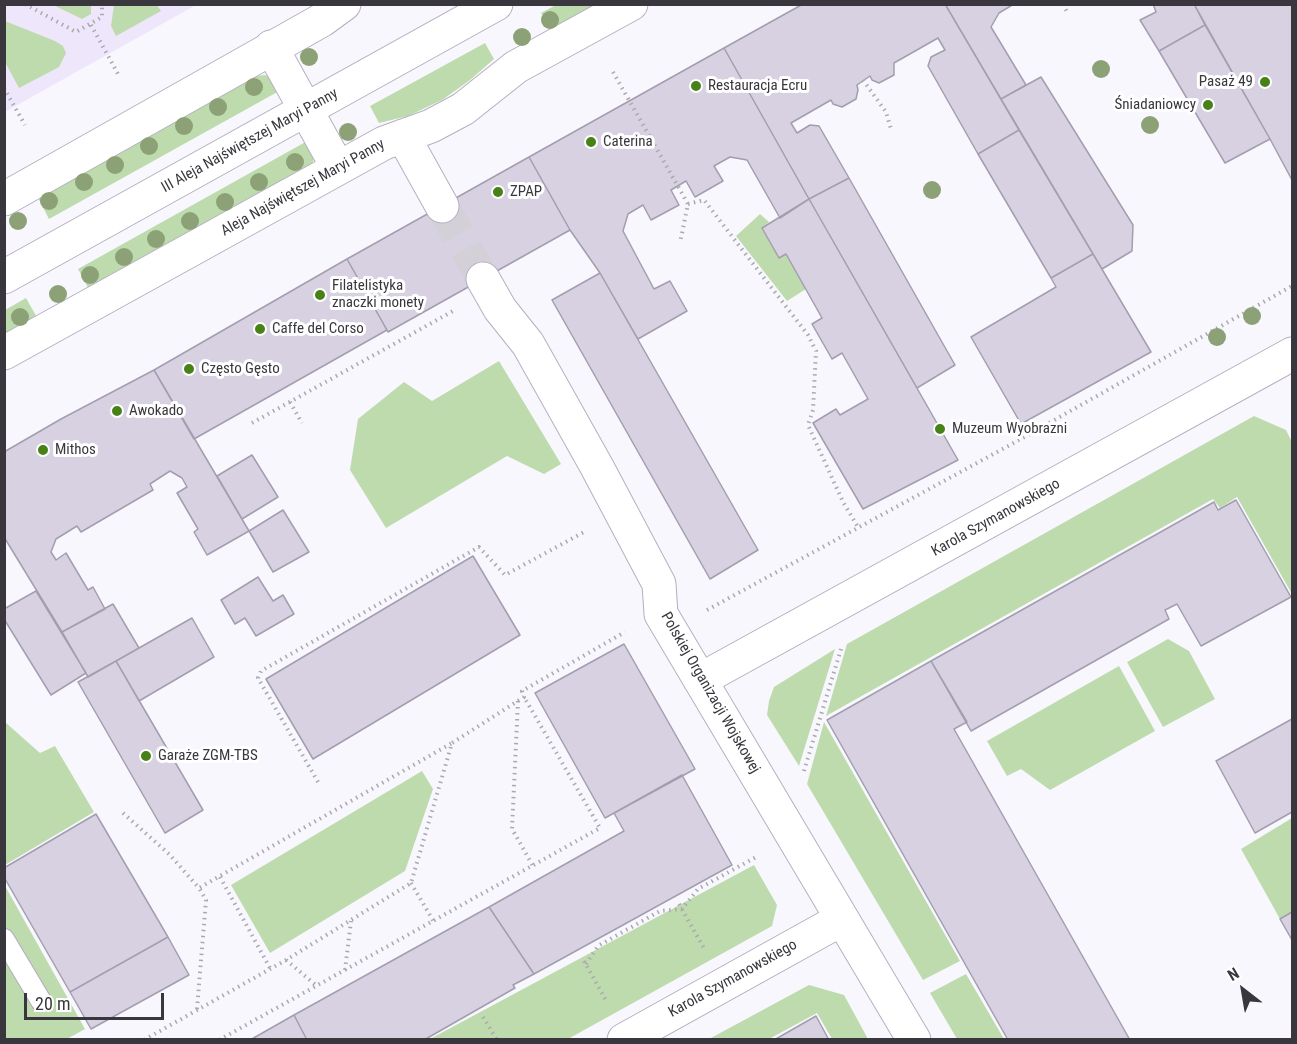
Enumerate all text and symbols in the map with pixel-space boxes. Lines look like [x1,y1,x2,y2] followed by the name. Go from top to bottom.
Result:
[1199,73,1253,91] place label: Pasaż 49
[1258,75,1272,89] marker: Pasaż 49
[708,77,807,95] place label: Restauracja Ecru
[689,79,703,93] marker: Restauracja Ecru
[159,85,341,197] street label: III Aleja Najświętszej Maryi Panny
[1115,96,1196,114] place label: Śniadaniowcy
[1201,98,1215,112] marker: Śniadaniowcy
[603,133,653,151] place label: Caterina
[218,135,388,241] street label: Aleja Najświętszej Maryi Panny
[584,135,598,149] marker: Caterina
[510,183,542,201] place label: ZPAP
[491,185,505,199] marker: ZPAP
[332,277,424,312] place label: Filatelistyka znaczki monety
[313,288,327,302] marker: Filatelistyka znaczki monety
[272,320,364,338] place label: Caffe del Corso
[253,322,267,336] marker: Caffe del Corso
[201,360,280,378] place label: Często Gęsto
[182,362,196,376] marker: Często Gęsto
[129,402,184,420] place label: Awokado
[110,404,124,418] marker: Awokado
[952,420,1067,438] place label: Muzeum Wyobrazni
[933,422,947,436] marker: Muzeum Wyobrazni
[55,441,96,459] place label: Mithos
[36,443,50,457] marker: Mithos
[929,475,1063,561] street label: Karola Szymanowskiego
[656,609,764,777] street label: Polskiej Organizacji Wojskowej
[158,747,258,765] place label: Garaże ZGM-TBS
[139,749,153,763] marker: Garaże ZGM-TBS
[666,936,800,1022] street label: Karola Szymanowskiego
[1213,960,1273,1020] north arrow
[1224,963,1243,985] text: N
[27,981,166,1019] scale bar
[35,993,70,1014] text: 20 m

